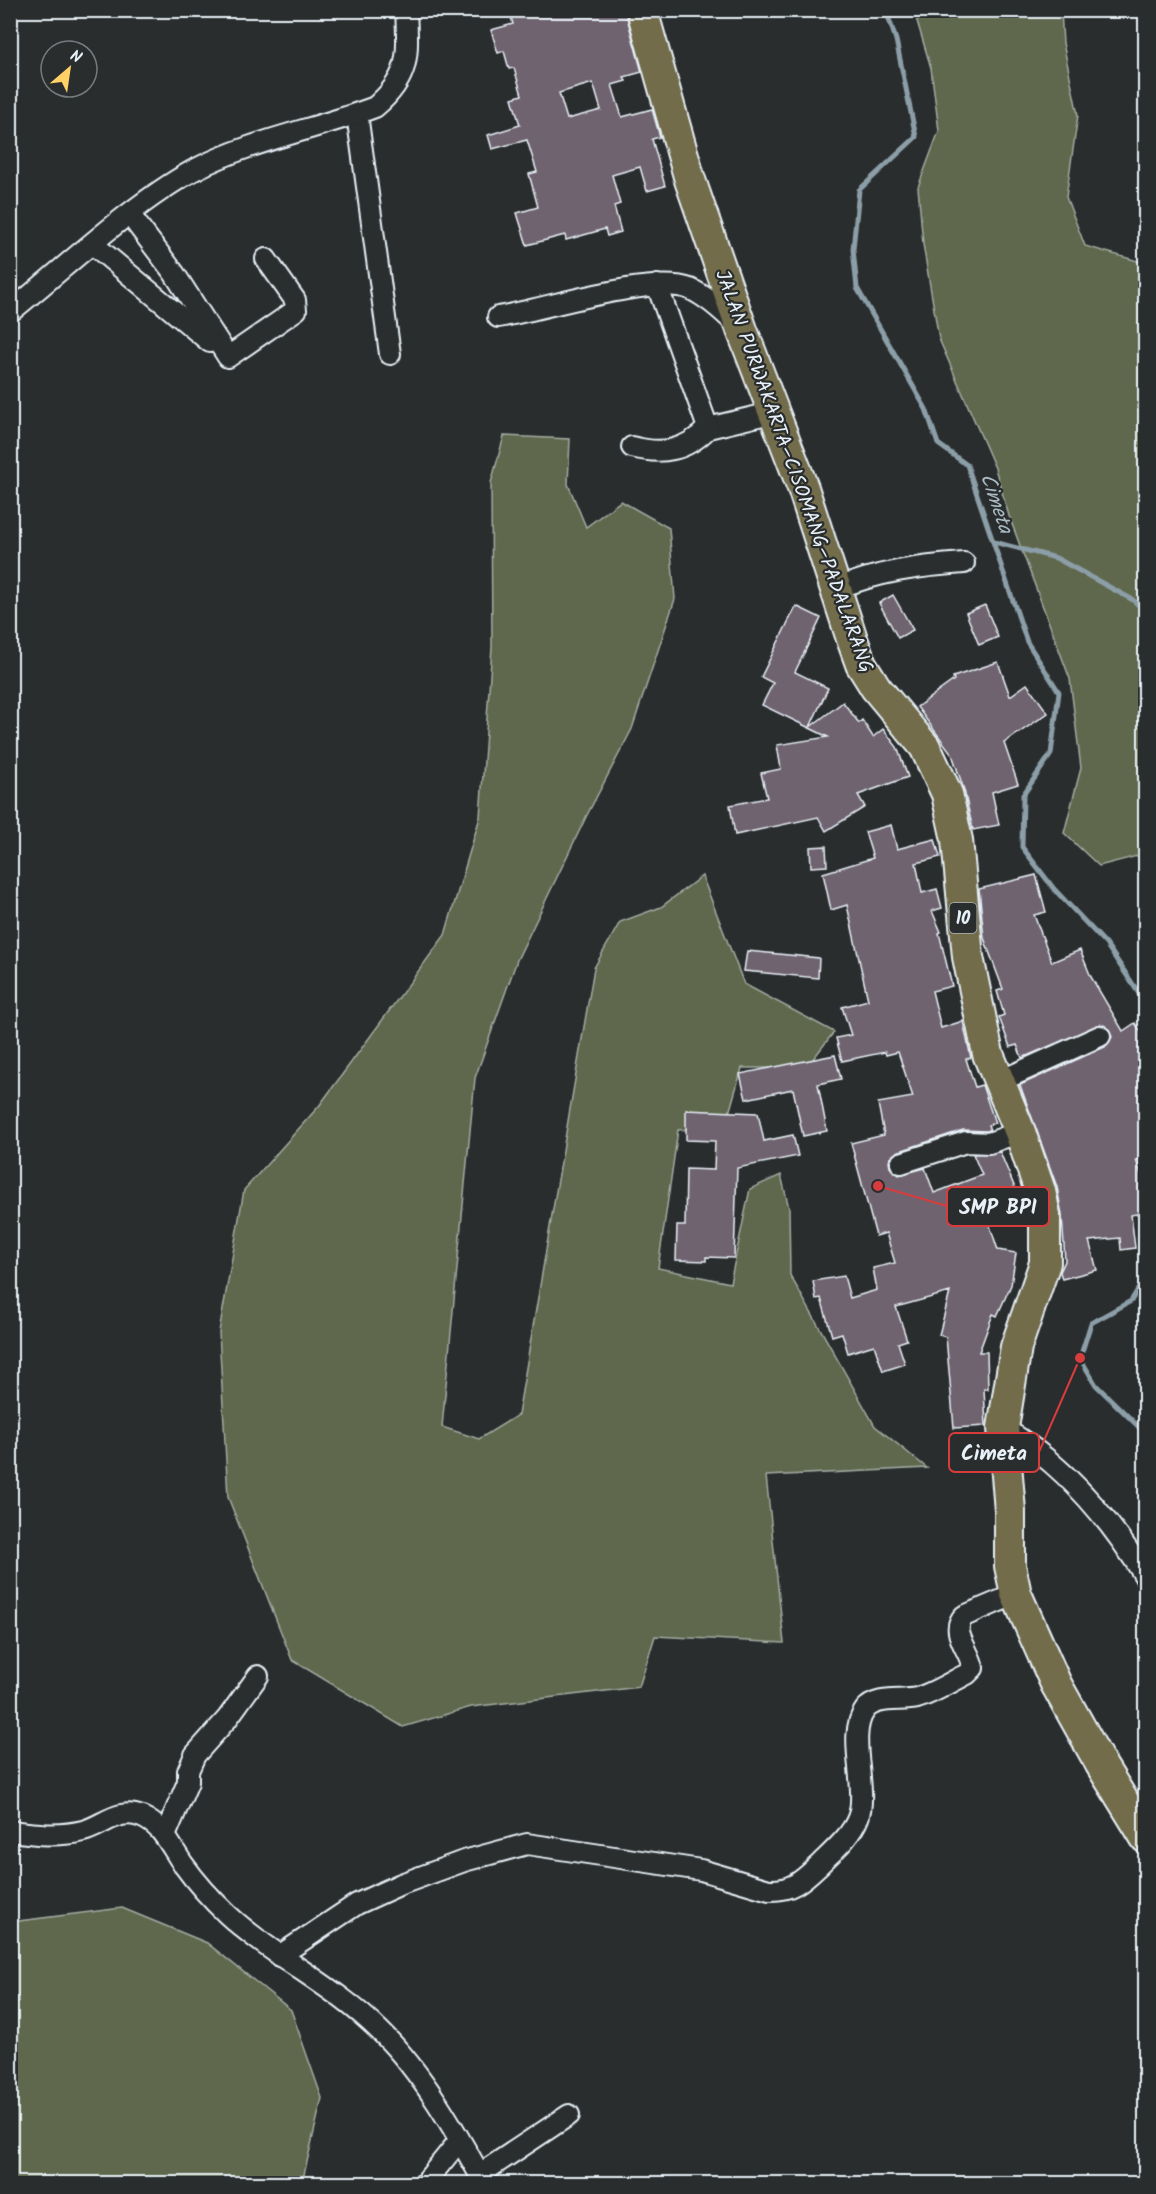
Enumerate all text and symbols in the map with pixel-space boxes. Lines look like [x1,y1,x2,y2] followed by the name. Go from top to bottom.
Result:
[39,39,99,99] north arrow
[65,44,86,71] text: N
[705,266,881,678] street label: JALAN PURWAKARTA–CISOMANG–PADALARANG
[970,469,1022,539] water label: Cimeta
[950,903,976,933] road number: 10
[947,1187,1049,1226] callout: SMP BPI
[959,1192,1037,1225] text: SMP BPI
[949,1433,1039,1472] callout: Cimeta
[961,1438,1027,1471] text: Cimeta

